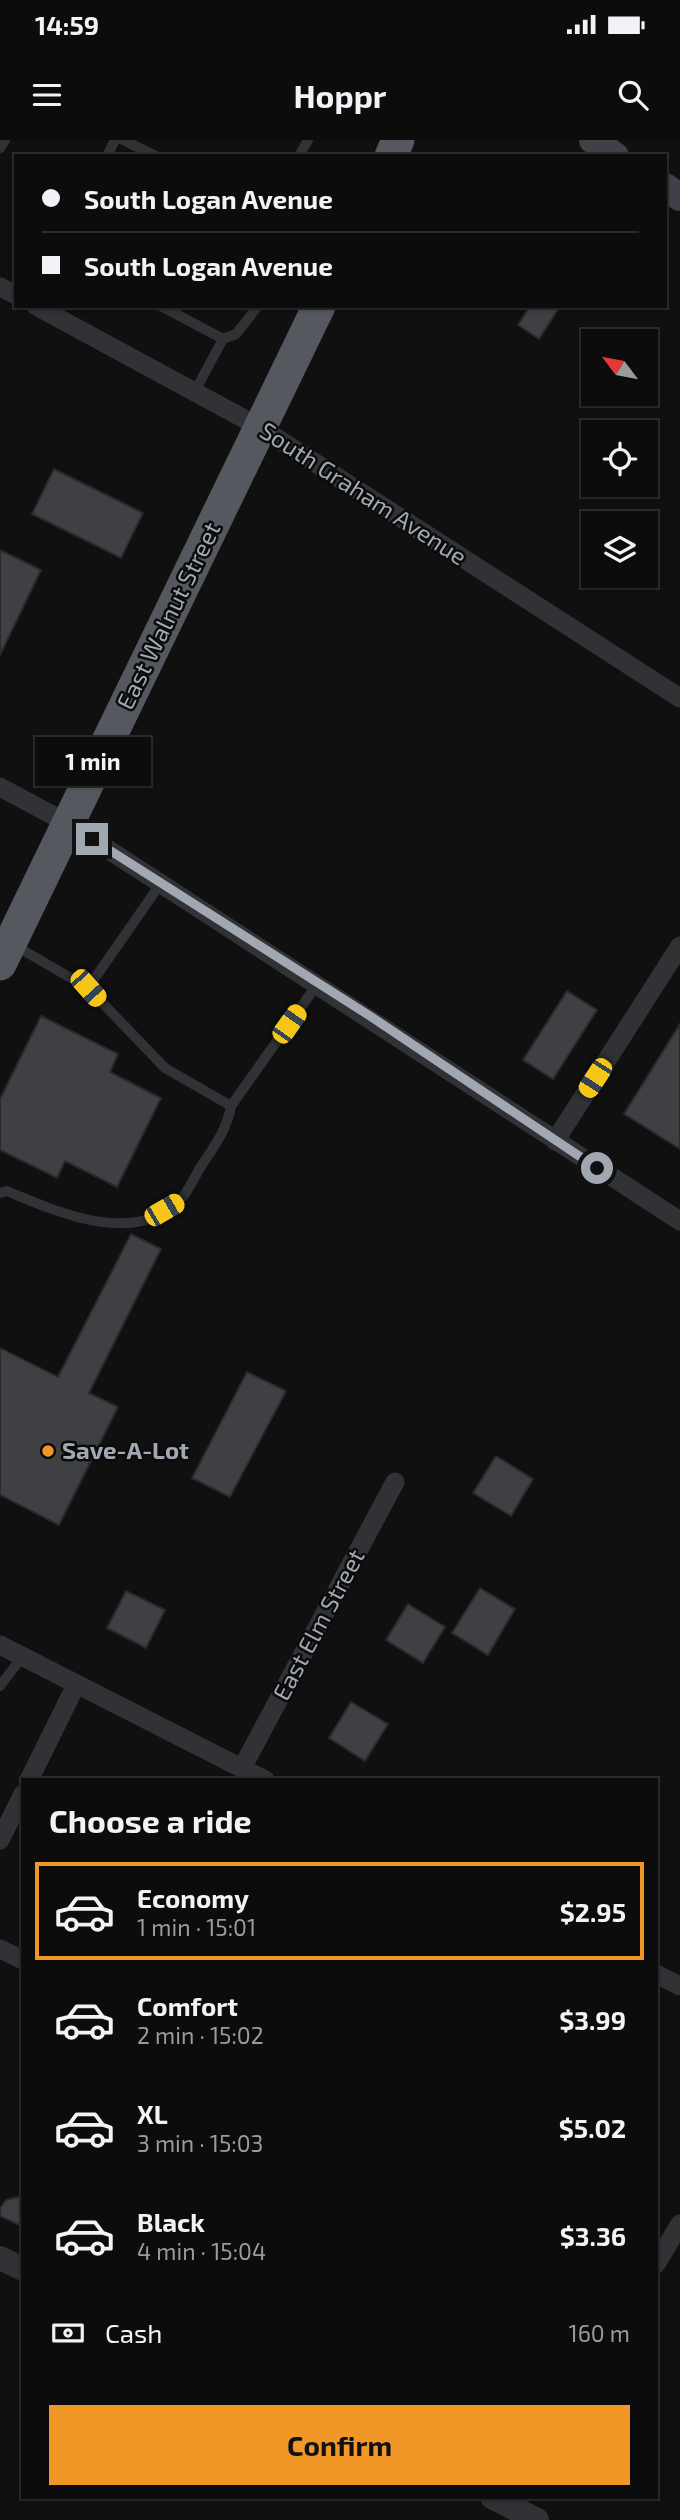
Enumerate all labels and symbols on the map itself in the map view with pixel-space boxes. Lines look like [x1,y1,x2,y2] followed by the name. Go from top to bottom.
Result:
[581,329,658,406] north arrow
[255,415,473,570] street label: South Graham Avenue
[110,517,226,714] street label: East Walnut Street
[34,738,150,786] callout: 1 min
[76,823,108,855] route end
[67,965,110,1011] car
[269,1001,310,1047] car
[575,1055,616,1101] car
[581,1152,613,1184] route start
[141,1190,188,1230] car
[62,1435,189,1464] place label: Save-A-Lot
[40,1443,56,1459] marker: Save-A-Lot
[266,1544,370,1705] street label: East Elm Street

